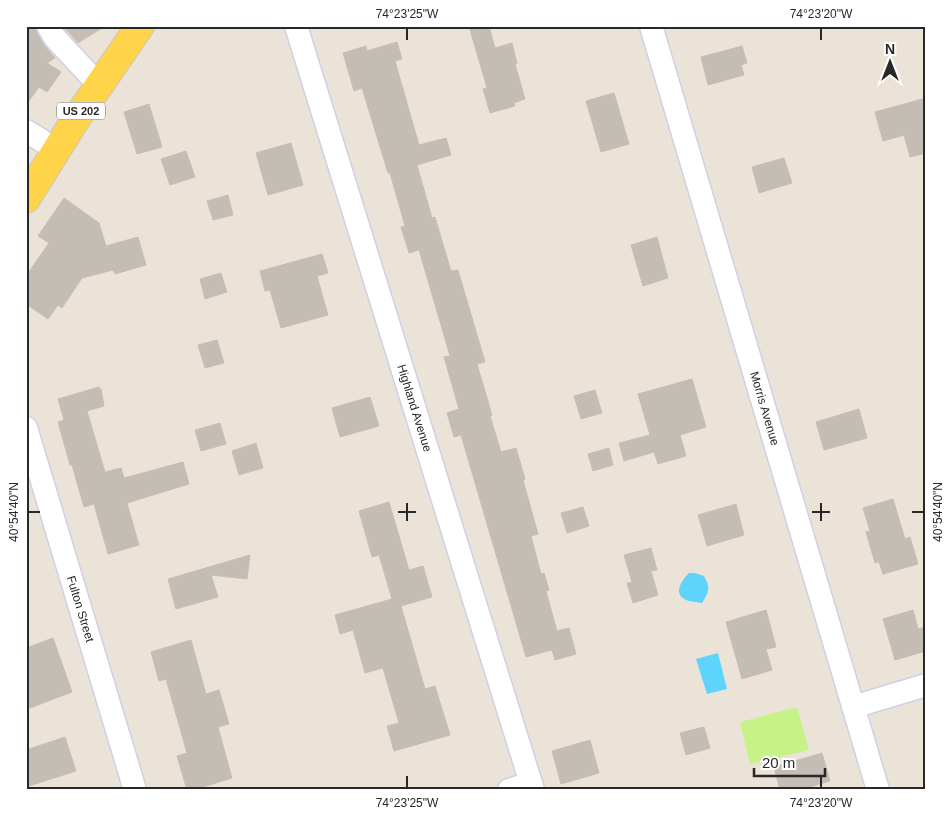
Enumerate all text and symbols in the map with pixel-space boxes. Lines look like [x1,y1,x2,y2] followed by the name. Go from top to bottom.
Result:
[376,7,439,21] text: 74°23'25"W
[790,7,853,21] text: 74°23'20"W
[864,38,914,88] north arrow
[885,41,895,57] text: N
[57,102,105,120] road number: US 202
[394,363,435,454] street label: Highland Avenue
[747,370,782,447] street label: Morris Avenue
[7,482,21,542] text: 40°54'40"N
[931,482,945,542] text: 40°54'40"N
[64,574,97,645] street label: Fulton Street
[754,746,826,778] scale bar
[762,754,795,771] text: 20 m
[376,796,439,810] text: 74°23'25"W
[790,796,853,810] text: 74°23'20"W

